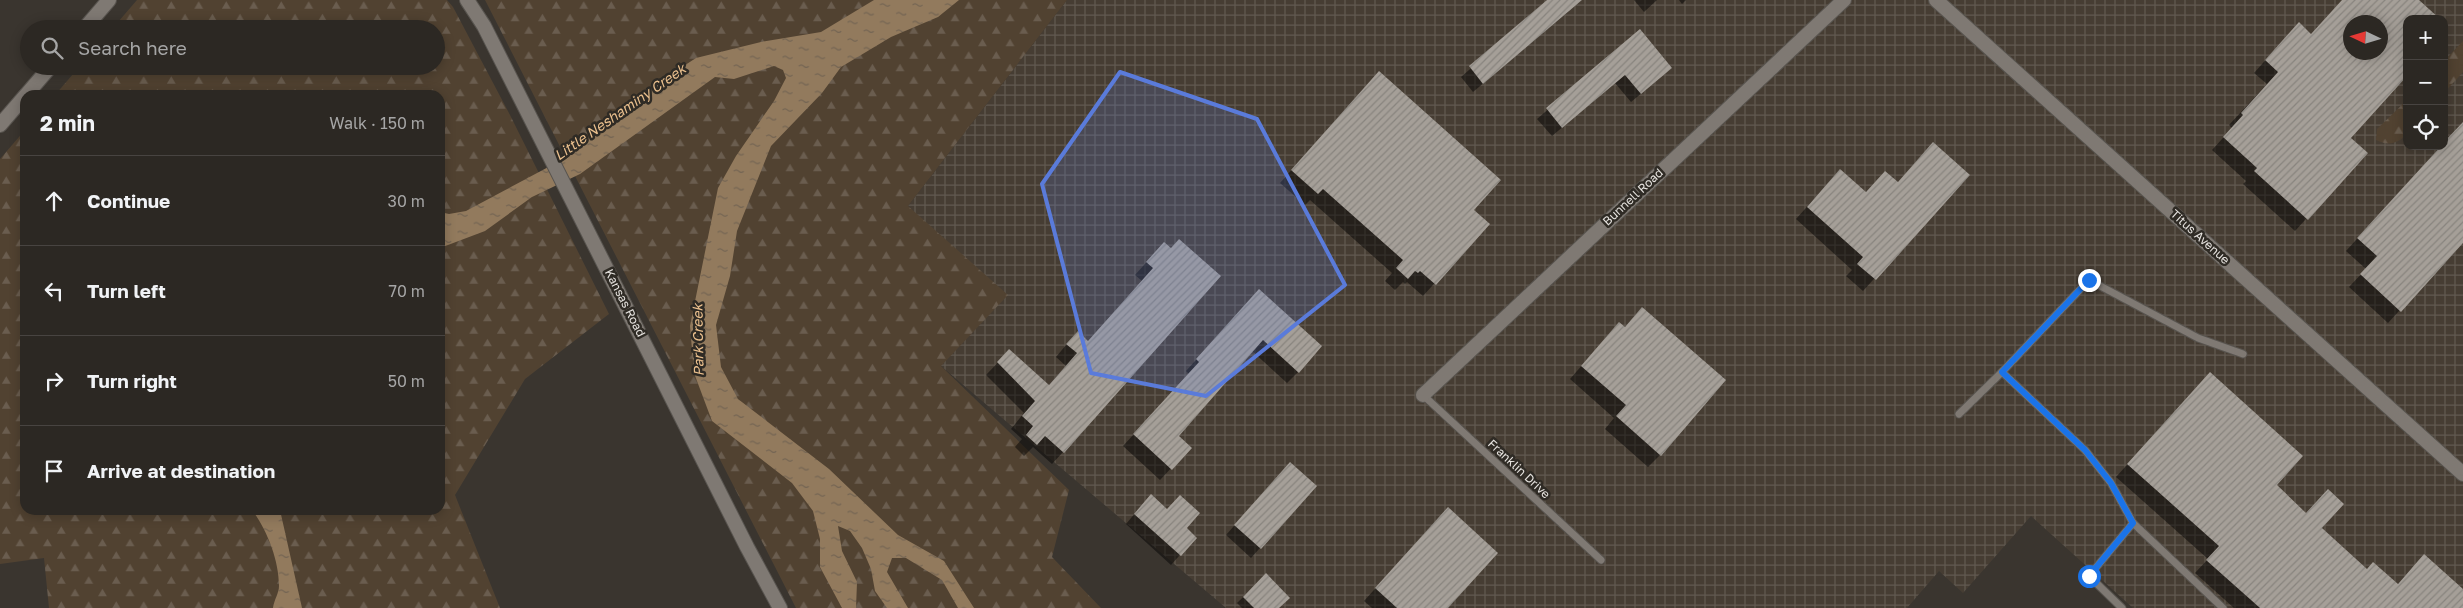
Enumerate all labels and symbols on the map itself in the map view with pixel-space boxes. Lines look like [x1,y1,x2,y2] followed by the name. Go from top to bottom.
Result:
[2343,15,2388,60] north arrow
[551,59,690,163] water label: Little Neshaminy Creek
[1599,165,1666,228] street label: Bunnell Road
[2168,206,2233,267] street label: Titus Avenue
[602,266,649,339] street label: Kansas Road
[2078,269,2101,292] route end
[688,301,707,377] water label: Park Creek
[1485,436,1554,501] street label: Franklin Drive
[2078,565,2101,588] route start

